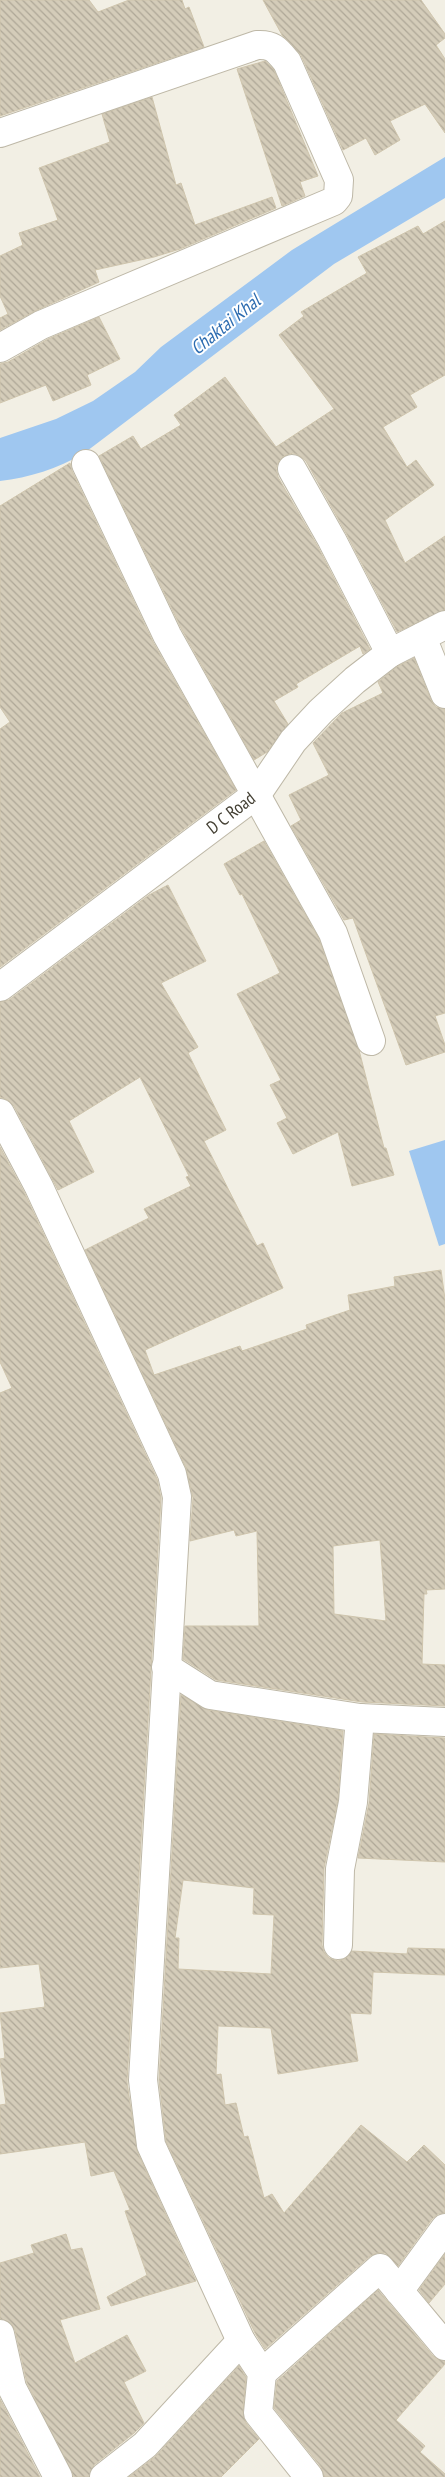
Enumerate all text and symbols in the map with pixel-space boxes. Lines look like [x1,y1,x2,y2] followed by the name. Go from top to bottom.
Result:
[185,288,266,359] water label: Chaktai Khal
[202,786,260,839] street label: D C Road

